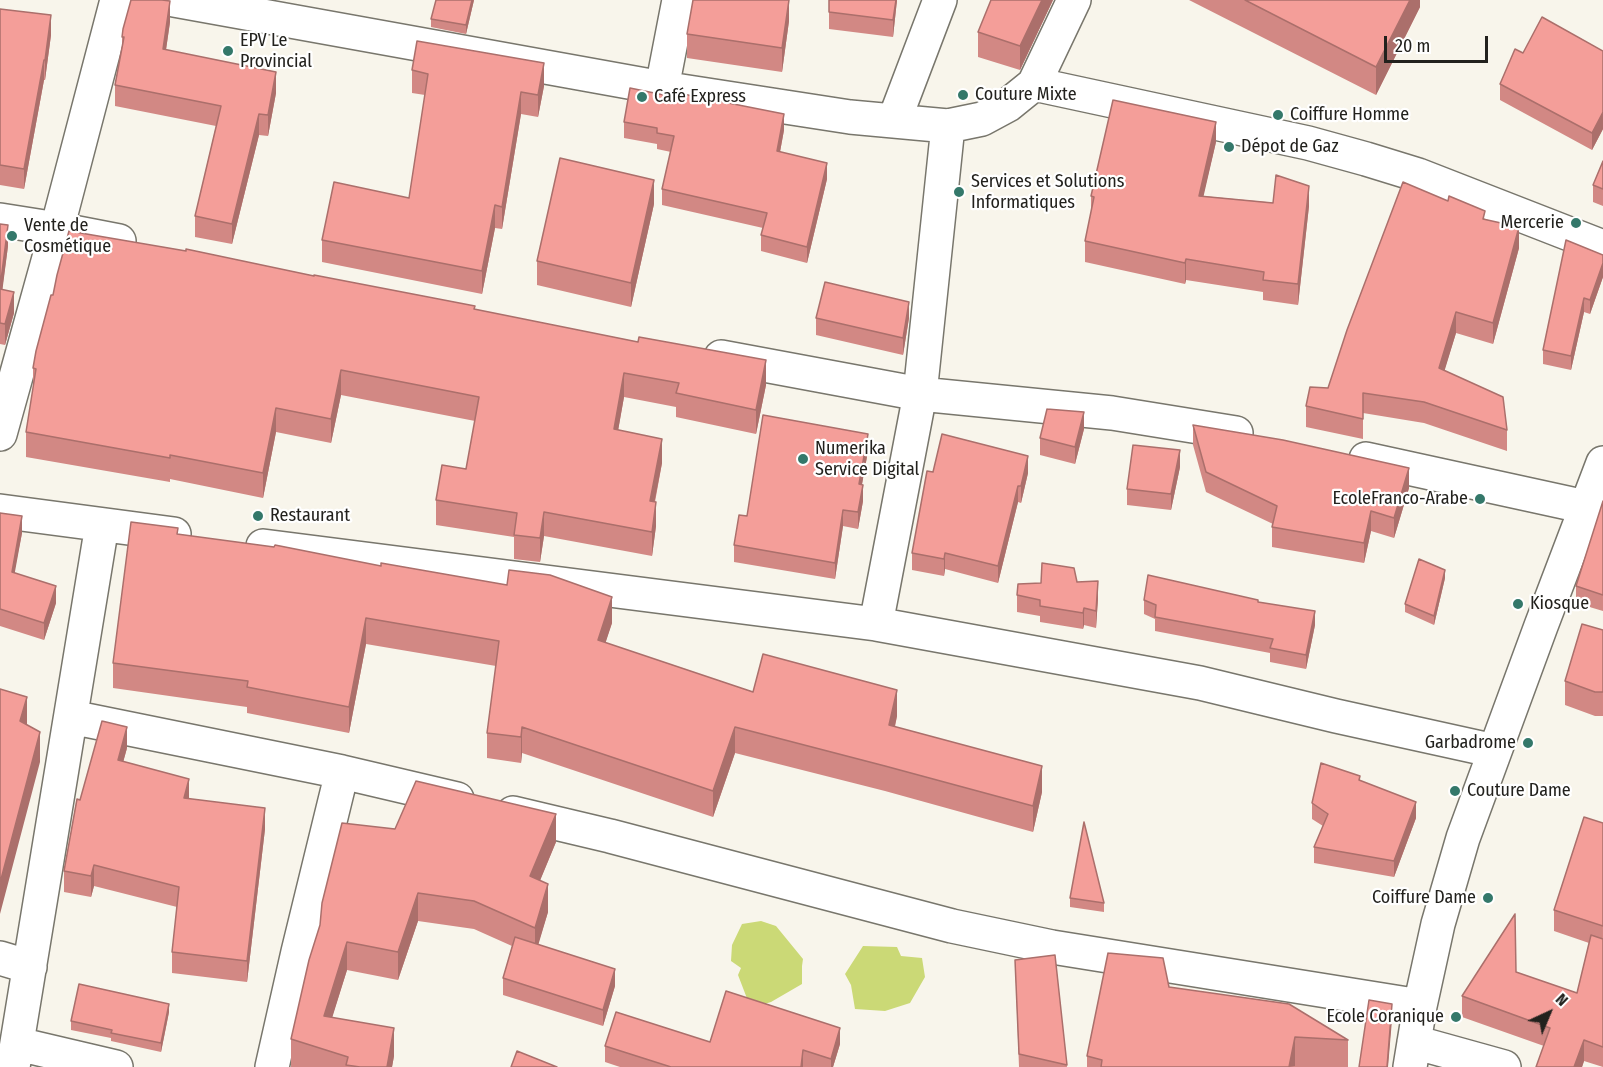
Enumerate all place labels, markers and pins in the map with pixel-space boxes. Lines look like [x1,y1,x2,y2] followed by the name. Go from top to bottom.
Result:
[240,30,312,72] place label: EPV Le Provincial
[221,44,235,58] marker: EPV Le Provincial
[975,84,1077,106] place label: Couture Mixte
[654,86,746,108] place label: Café Express
[956,88,970,102] marker: Couture Mixte
[635,90,649,104] marker: Café Express
[1290,104,1409,126] place label: Coiffure Homme
[1271,108,1285,122] marker: Coiffure Homme
[1241,136,1339,158] place label: Dépot de Gaz
[1222,140,1236,154] marker: Dépot de Gaz
[971,171,1124,213] place label: Services et Solutions Informatiques
[952,185,966,199] marker: Services et Solutions Informatiques
[1501,212,1564,234] place label: Mercerie
[24,215,111,258] place label: Vente de Cosmétique
[1569,216,1583,230] marker: Mercerie
[5,229,19,243] marker: Vente de Cosmétique
[815,438,919,480] place label: Numerika Service Digital
[796,452,810,466] marker: Numerika Service Digital
[1332,488,1468,510] place label: EcoleFranco-Arabe
[1473,492,1487,506] marker: EcoleFranco-Arabe
[270,505,350,527] place label: Restaurant
[251,509,265,523] marker: Restaurant
[1530,593,1589,615] place label: Kiosque
[1511,597,1525,611] marker: Kiosque
[1425,732,1516,754] place label: Garbadrome
[1521,736,1535,750] marker: Garbadrome
[1467,780,1571,802] place label: Couture Dame
[1448,784,1462,798] marker: Couture Dame
[1372,887,1476,909] place label: Coiffure Dame
[1481,891,1495,905] marker: Coiffure Dame
[1327,1006,1444,1028] place label: Ecole Coranique
[1449,1010,1463,1024] marker: Ecole Coranique

